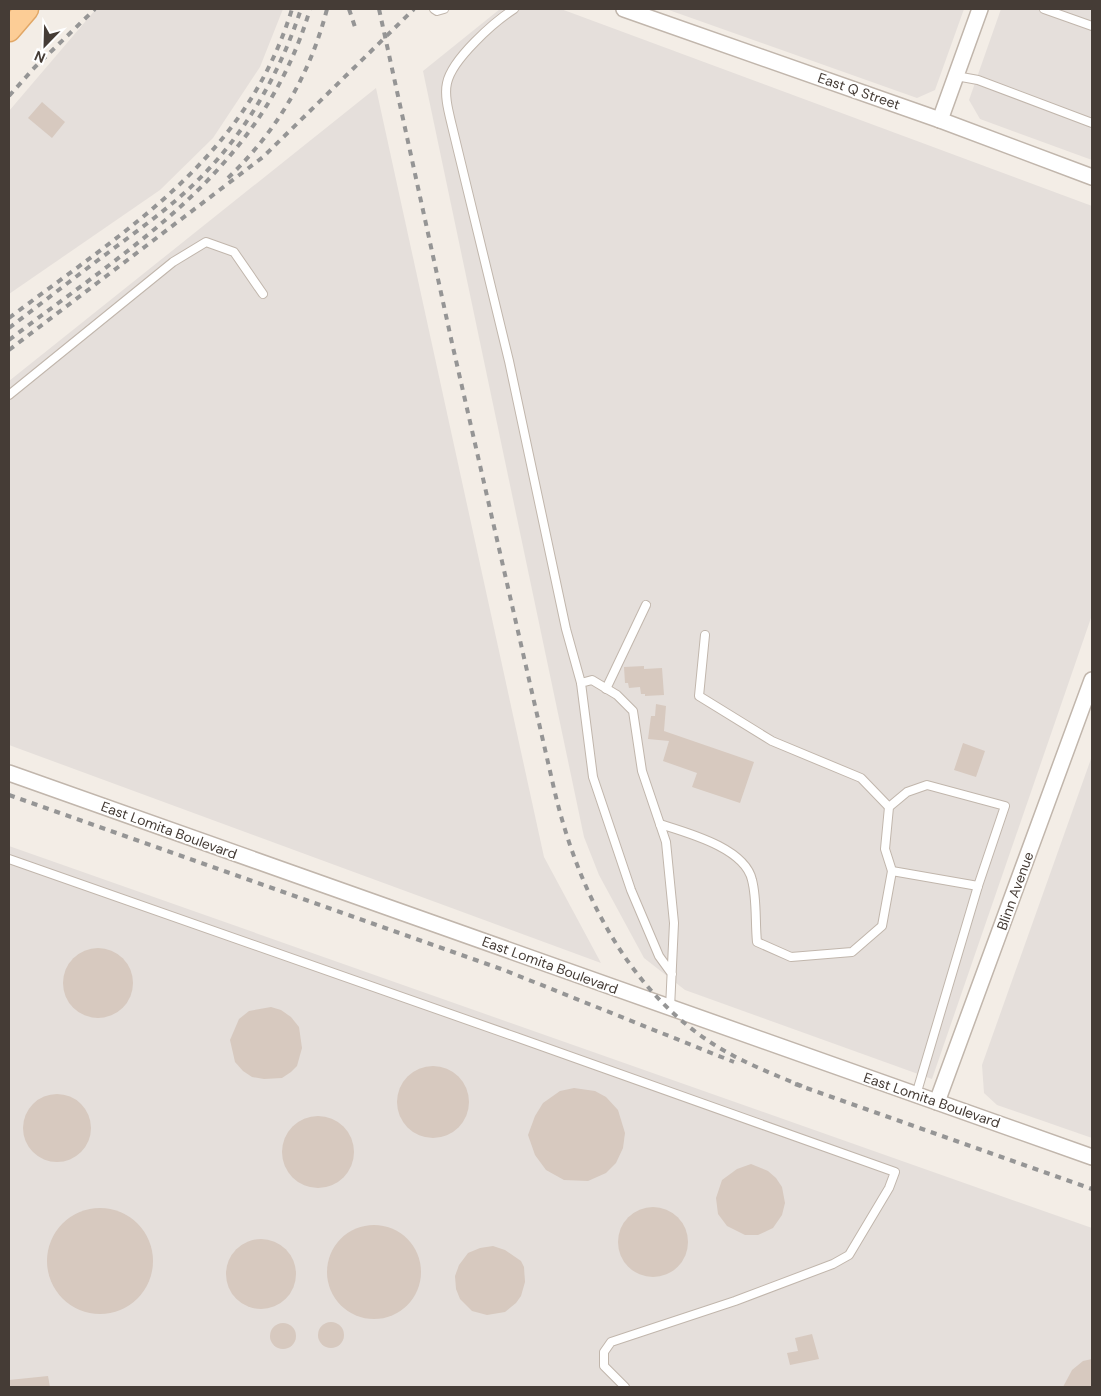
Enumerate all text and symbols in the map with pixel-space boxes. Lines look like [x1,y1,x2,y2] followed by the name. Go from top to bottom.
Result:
[20,20,70,70] north arrow
[32,47,48,67] text: N
[816,69,902,113] street label: East Q Street
[99,797,239,863] street label: East Lomita Boulevard
[992,849,1038,933] street label: Blinn Avenue
[480,932,620,998] street label: East Lomita Boulevard
[861,1068,1003,1132] street label: East Lomita Boulevard

